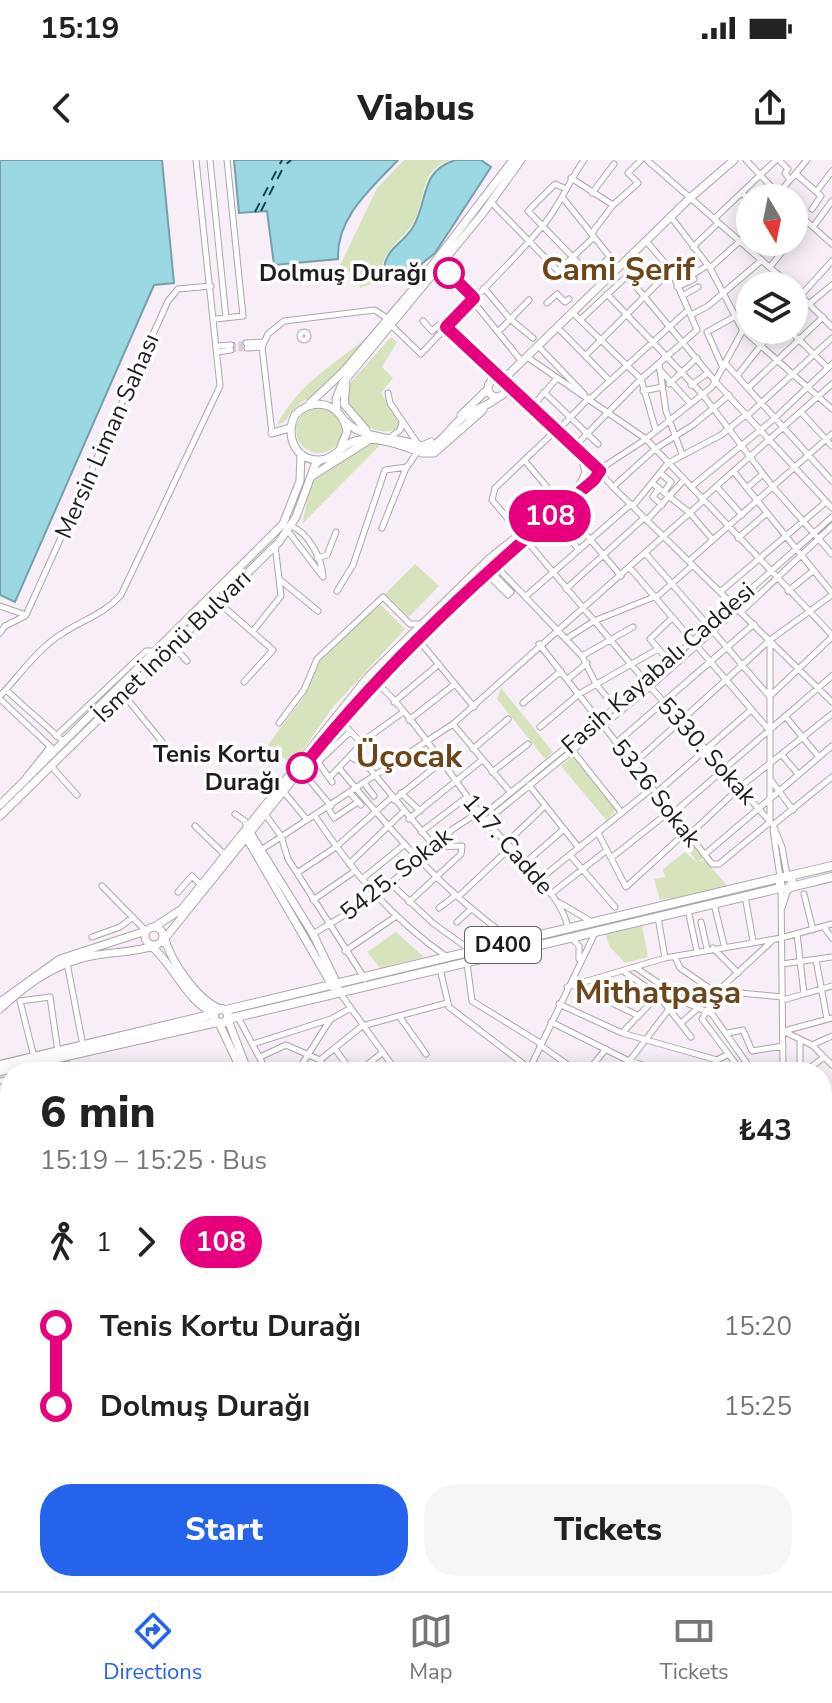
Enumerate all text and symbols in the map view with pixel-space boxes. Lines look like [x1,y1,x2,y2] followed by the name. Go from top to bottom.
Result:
[40,8,119,49] text: 15:19
[358,84,474,133] text: Viabus
[40,86,84,130] icon: back
[748,86,792,130] icon: share
[736,184,808,256] north arrow
[736,184,808,344] map controls
[541,248,696,291] district label: Cami Şerif
[259,257,427,289] place label: Dolmuş Durağı
[434,258,464,288] marker: Dolmuş Durağı
[736,272,808,344] button: layers
[47,328,167,544] street label: Mersin Liman Sahası
[504,490,596,542] line badge: 108
[525,497,575,535] text: 108
[86,562,258,730] street label: İsmet İnönü Bulvarı
[554,575,762,761] street label: Fasih Kayabalı Caddesi
[650,691,764,812] street label: 5330. Sokak
[604,733,709,854] street label: 5326 Sokak
[356,735,463,778] district label: Üçocak
[153,738,280,798] place label: Tenis Kortu Durağı
[287,753,317,783] marker: Tenis Kortu Durağı
[455,787,561,901] street label: 117. Cadde
[333,820,459,928] street label: 5425. Sokak
[465,927,541,963] road number: D400
[575,971,741,1014] district label: Mithatpaşa
[40,1083,156,1143] text: 6 min
[738,1110,792,1151] text: ₺43
[40,1143,267,1178] text: 15:19 – 15:25 · Bus
[40,1220,84,1264] icon: walk
[124,1220,168,1264] icon: forward
[196,1223,246,1261] text: 108
[96,1225,112,1260] text: 1
[100,1306,361,1347] text: Tenis Kortu Durağı
[724,1309,792,1344] text: 15:20
[100,1386,310,1427] text: Dolmuş Durağı
[724,1389,792,1424] text: 15:25
[40,1484,408,1576] button: Start
[424,1484,792,1576] button: Tickets
[103,1609,202,1687] tab: Directions
[409,1609,453,1687] tab: Map
[659,1609,729,1687] tab: Tickets

